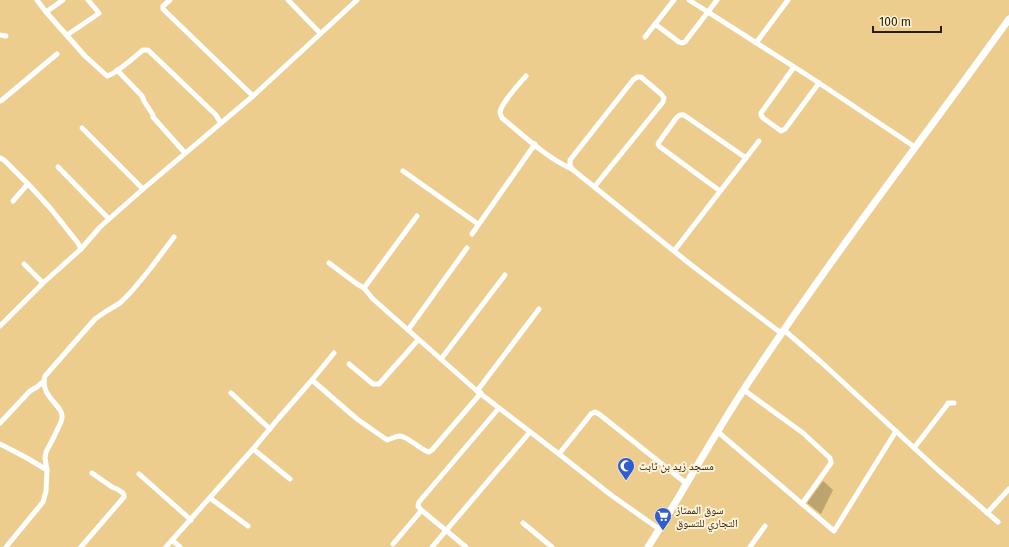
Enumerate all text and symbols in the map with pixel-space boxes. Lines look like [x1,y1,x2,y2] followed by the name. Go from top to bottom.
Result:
[873,8,941,34] scale bar
[879,15,911,29] text: 100 m
[616,456,636,481] mosque icon: مسجد زيد بن ثابت
[639,460,714,473] place label: مسجد زيد بن ثابت
[675,504,738,531] place label: سوق الممتاز التجاري للتسوق
[653,506,673,531] supermarket icon: سوق الممتاز التجاري للتسوق

